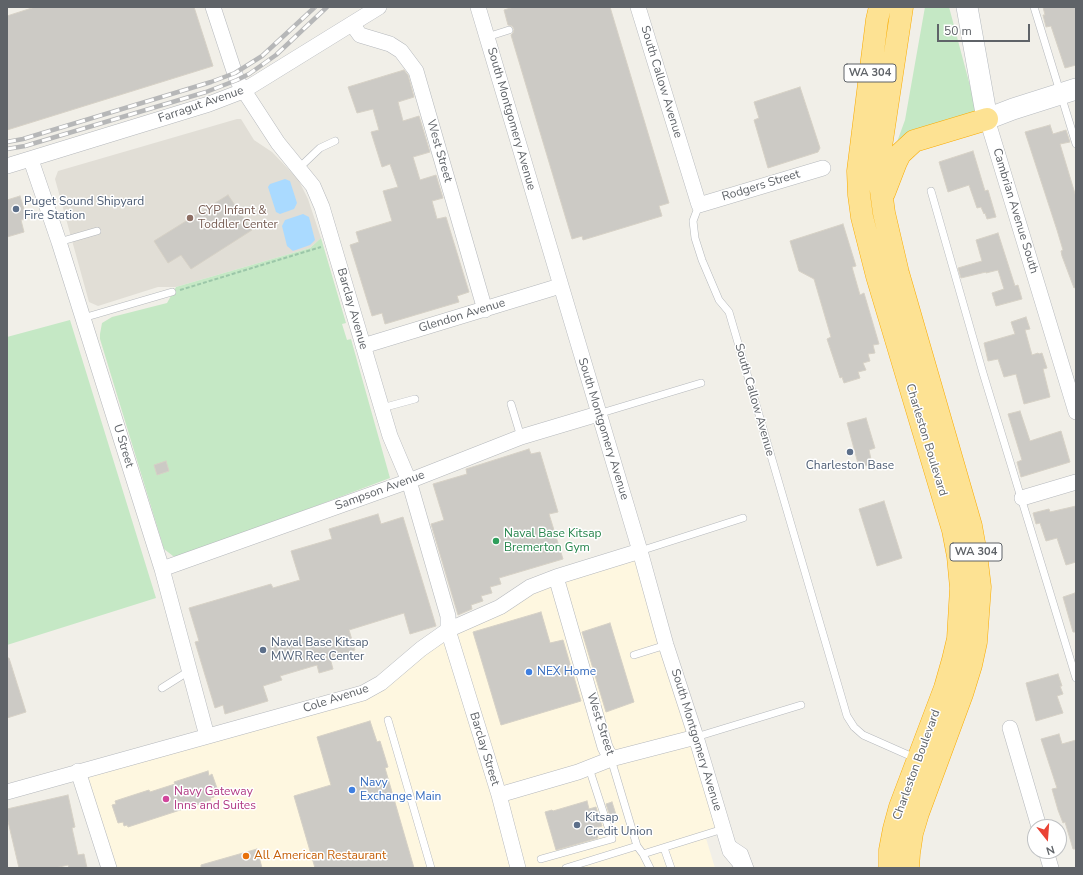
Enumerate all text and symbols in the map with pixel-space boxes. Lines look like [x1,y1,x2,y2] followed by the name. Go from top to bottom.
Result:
[939,16,1032,42] scale bar
[944,23,972,39] text: 50 m
[637,24,685,140] street label: South Callow Avenue
[484,46,538,192] street label: South Montgomery Avenue
[844,64,896,82] road number: WA 304
[156,84,246,126] street label: Farragut Avenue
[423,118,455,184] street label: West Street
[989,146,1041,276] street label: Cambrian Avenue South
[720,167,802,205] street label: Rodgers Street
[24,195,144,223] place label: Puget Sound Shipyard Fire Station
[11,204,21,214] marker: Puget Sound Shipyard Fire Station
[198,204,278,232] place label: CYP Infant & Toddler Center
[185,213,195,223] marker: CYP Infant & Toddler Center
[333,267,371,351] street label: Barclay Avenue
[417,296,507,336] street label: Glendon Avenue
[731,342,777,458] street label: South Callow Avenue
[574,356,632,502] street label: South Montgomery Avenue
[902,382,950,498] street label: Charleston Boulevard
[110,423,136,469] street label: U Street
[845,447,855,457] marker: Charleston Base
[806,459,894,473] place label: Charleston Base
[333,468,427,514] street label: Sampson Avenue
[504,527,602,555] place label: Naval Base Kitsap Bremerton Gym
[491,536,501,546] marker: Naval Base Kitsap Bremerton Gym
[950,543,1002,561] road number: WA 304
[271,636,369,664] place label: Naval Base Kitsap MWR Rec Center
[258,645,268,655] marker: Naval Base Kitsap MWR Rec Center
[537,665,596,679] place label: NEX Home
[524,667,534,677] marker: NEX Home
[667,667,725,813] street label: South Montgomery Avenue
[301,682,371,716] street label: Cole Avenue
[583,691,617,757] street label: West Street
[890,708,944,822] street label: Charleston Boulevard
[466,711,502,787] street label: Barclay Street
[360,776,441,804] place label: Navy Exchange Main
[174,785,256,813] place label: Navy Gateway Inns and Suites
[347,785,357,795] marker: Navy Exchange Main
[161,794,171,804] marker: Navy Gateway Inns and Suites
[585,811,653,839] place label: Kitsap Credit Union
[1027,819,1067,859] north arrow
[572,820,582,830] marker: Kitsap Credit Union
[1044,842,1056,858] text: N
[254,849,386,863] place label: All American Restaurant
[241,851,251,861] marker: All American Restaurant

